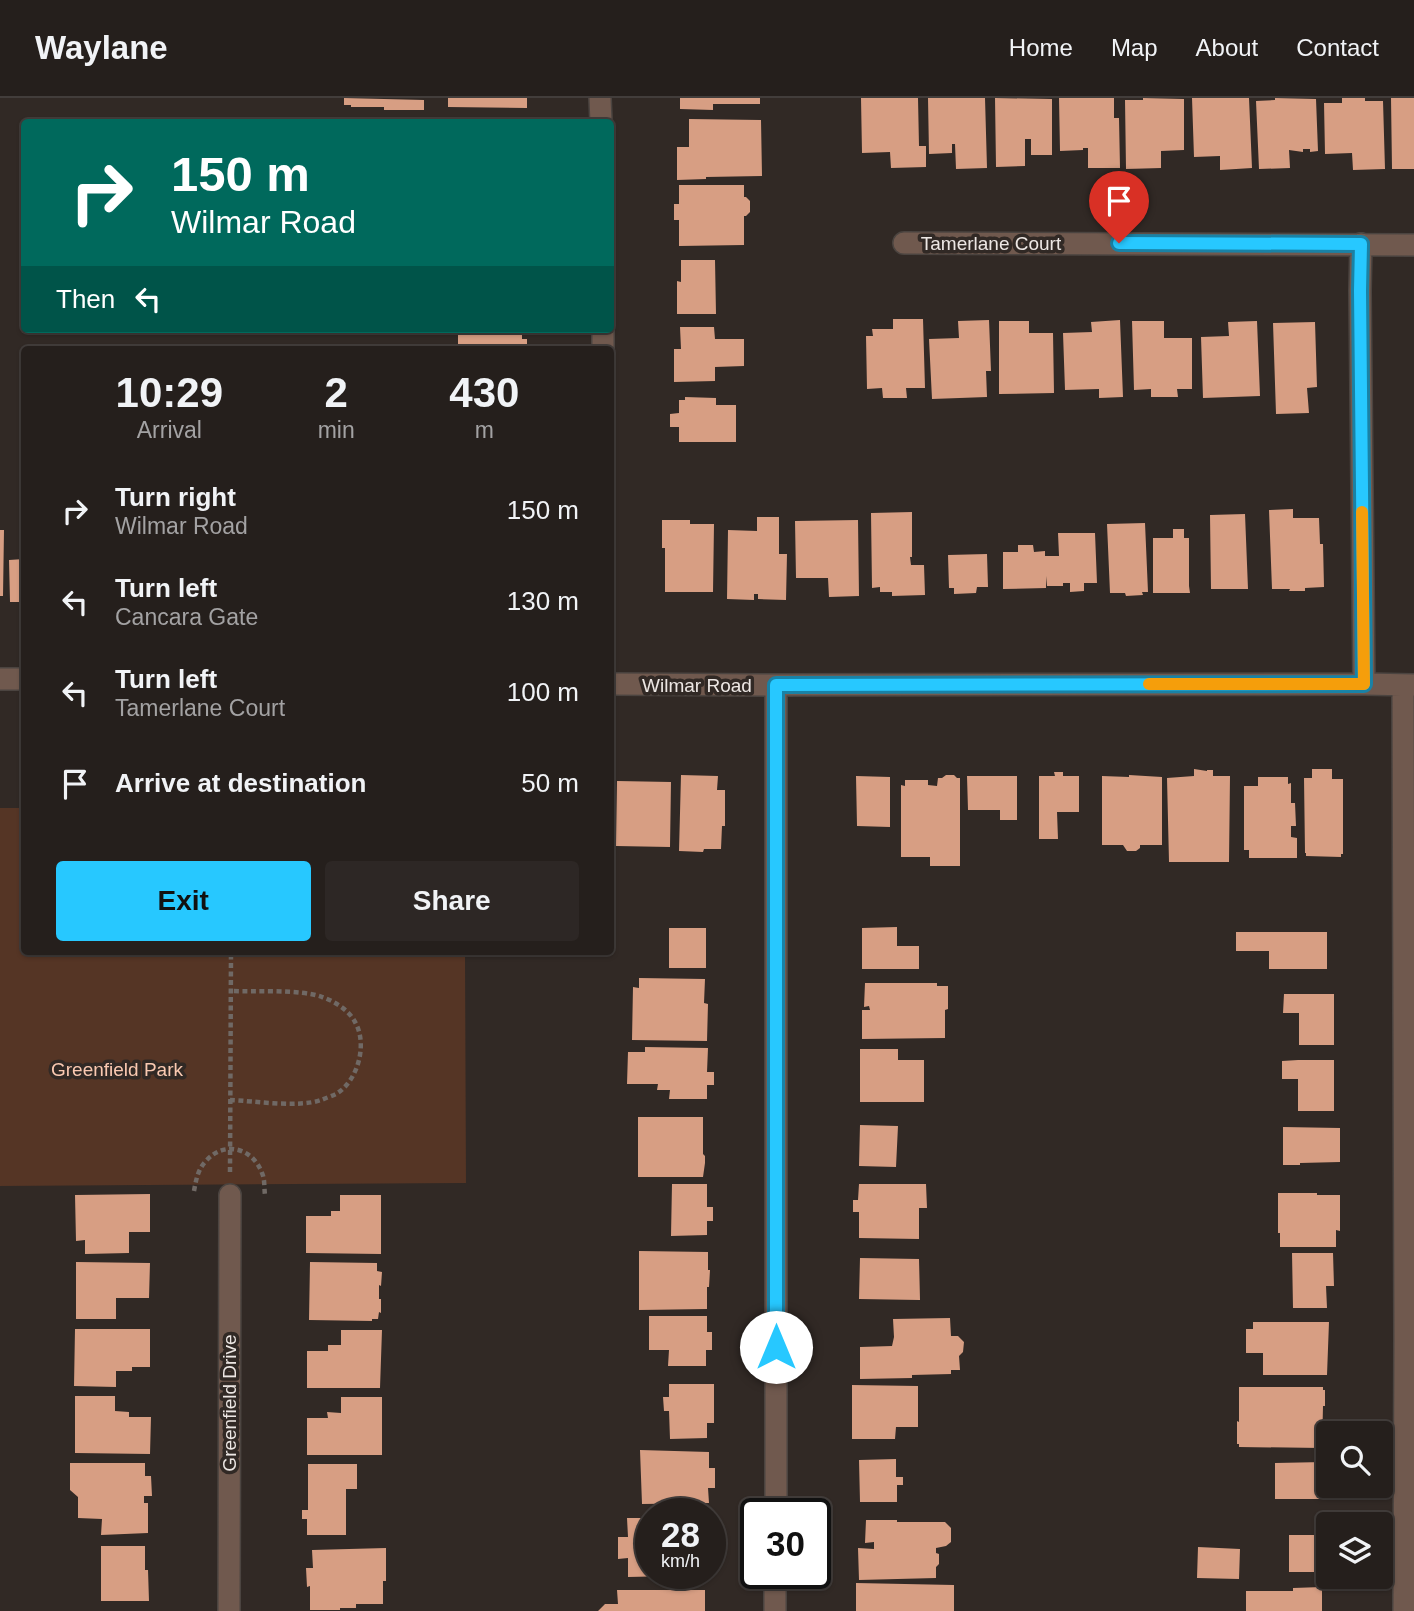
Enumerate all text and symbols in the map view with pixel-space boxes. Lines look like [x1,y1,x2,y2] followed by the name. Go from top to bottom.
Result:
[35,29,168,66] text: Waylane
[1009,34,1073,61] text: Home
[1111,34,1158,61] text: Map
[1196,34,1258,61] text: About
[1296,34,1379,61] text: Contact
[56,147,147,238] icon: right
[171,147,310,201] text: 150 m
[1089,171,1149,243] pin
[1100,182,1138,220] icon: arrive
[171,204,356,240] text: Wilmar Road
[921,233,1062,254] street label: Tamerlane Court
[129,280,167,318] icon: left
[56,284,115,314] text: Then
[116,369,223,416] text: 10:29
[324,369,348,416] text: 2
[449,369,519,416] text: 430
[137,417,202,443] text: Arrival
[318,417,355,443] text: min
[475,417,494,443] text: m
[115,482,236,512] text: Turn right
[56,492,94,530] icon: right
[507,495,579,525] text: 150 m
[115,513,248,539] text: Wilmar Road
[115,573,217,603] text: Turn left
[56,583,94,621] icon: left
[507,586,579,616] text: 130 m
[115,604,258,630] text: Cancara Gate
[115,664,217,694] text: Turn left
[56,674,94,712] icon: left
[642,675,752,696] street label: Wilmar Road
[507,677,579,707] text: 100 m
[115,695,285,721] text: Tamerlane Court
[56,765,94,803] icon: arrive
[115,768,366,798] text: Arrive at destination
[521,768,579,798] text: 50 m
[56,861,311,941] button: Exit
[325,861,579,941] button: Share
[51,1059,183,1080] park label: Greenfield Park
[739,1310,813,1384] position arrow
[219,1334,240,1472] street label: Greenfield Drive
[1316,1421,1393,1589] map controls
[1316,1421,1393,1498] button: search
[740,1498,831,1589] speed limit sign: 30
[1316,1512,1393,1589] button: layers
[661,1515,700,1554] text: 28
[661,1551,700,1571] text: km/h

